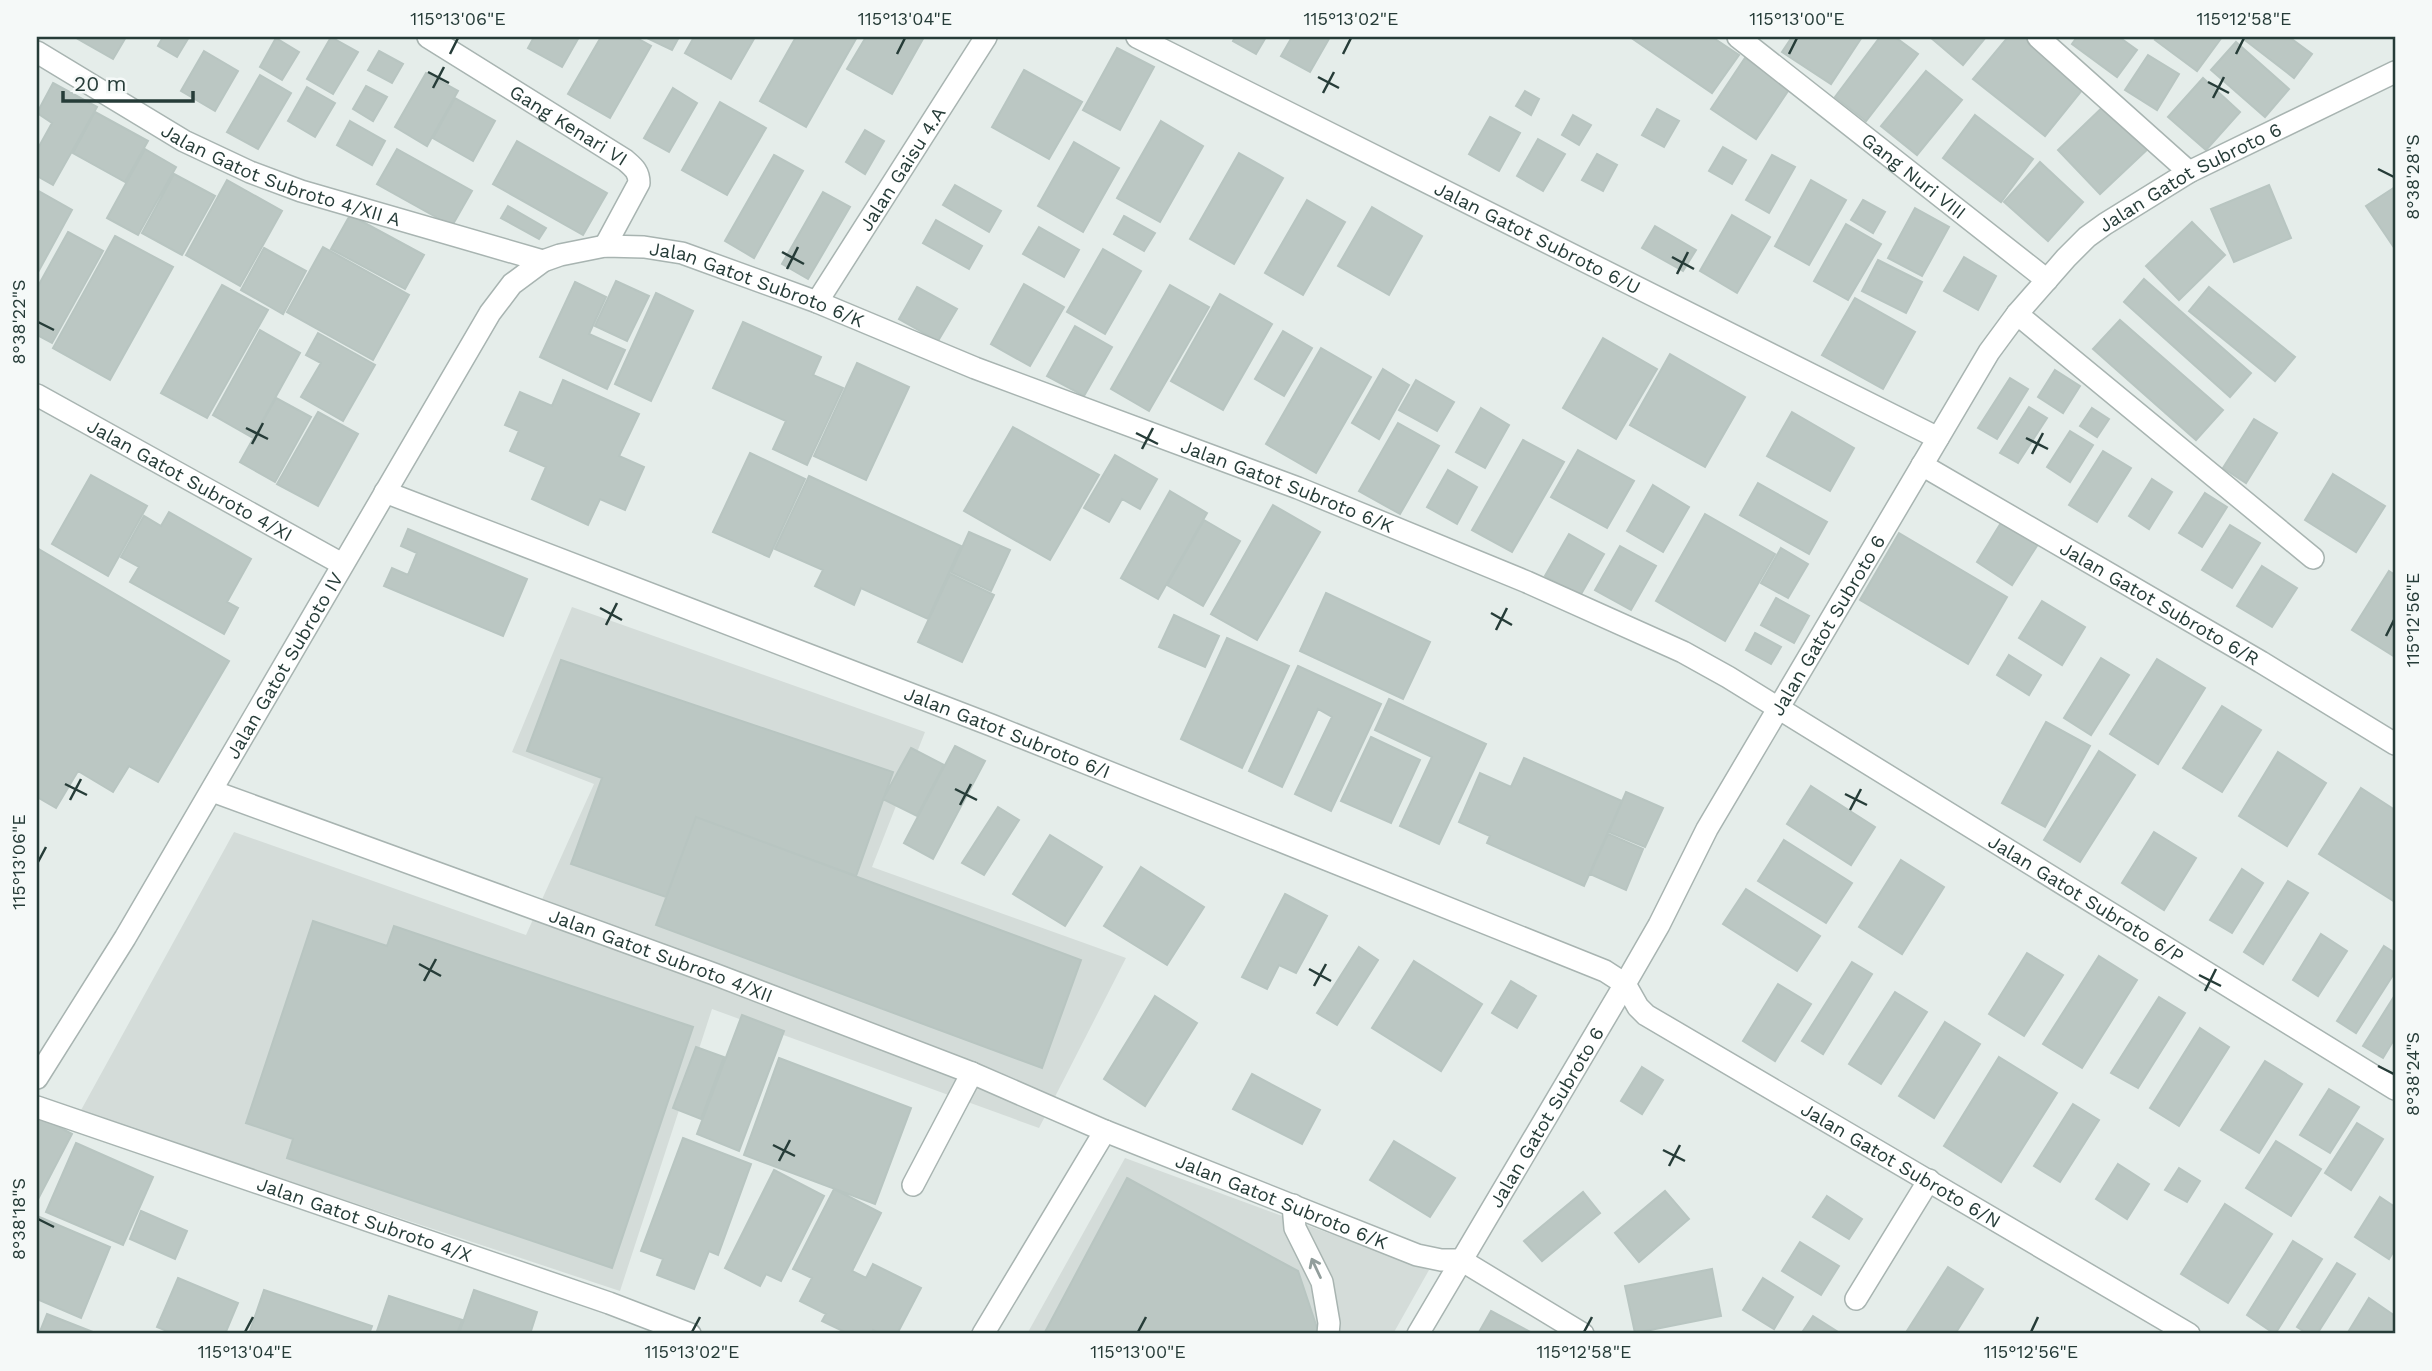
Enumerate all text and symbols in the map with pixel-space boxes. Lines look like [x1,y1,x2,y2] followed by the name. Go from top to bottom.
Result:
[410,8,506,29] text: 115°13'06"E
[858,8,952,29] text: 115°13'04"E
[1304,8,1398,29] text: 115°13'02"E
[1749,8,1845,29] text: 115°13'00"E
[2197,8,2291,29] text: 115°12'58"E
[63,60,192,104] scale bar
[74,71,126,96] text: 20 m
[506,79,632,170] street label: Gang Kenari VI
[854,102,950,235] street label: Jalan Gaisu 4.A
[2094,117,2285,237] street label: Jalan Gatot Subroto 6
[157,119,404,231] street label: Jalan Gatot Subroto 4/XII A
[1857,127,1971,224] street label: Gang Nuri VIII
[2402,134,2423,220] text: 8°38'28"S
[1431,176,1644,299] street label: Jalan Gatot Subroto 6/U
[648,237,868,332] street label: Jalan Gatot Subroto 6/K
[8,280,29,364] text: 8°38'22"S
[83,414,297,546] street label: Jalan Gatot Subroto 4/XI
[1178,434,1397,537] street label: Jalan Gatot Subroto 6/K
[1765,531,1890,719] street label: Jalan Gatot Subroto 6
[2056,536,2264,670] street label: Jalan Gatot Subroto 6/R
[221,568,348,763] street label: Jalan Gatot Subroto IV
[2402,573,2423,667] text: 115°12'56"E
[901,681,1114,783] street label: Jalan Gatot Subroto 6/I
[8,814,29,910] text: 115°13'06"E
[1984,829,2188,967] street label: Jalan Gatot Subroto 6/P
[546,903,776,1007] street label: Jalan Gatot Subroto 4/XII
[1484,1023,1609,1211] street label: Jalan Gatot Subroto 6
[2402,1032,2423,1116] text: 8°38'24"S
[1797,1097,2005,1232] street label: Jalan Gatot Subroto 6/N
[1172,1149,1391,1254] street label: Jalan Gatot Subroto 6/K
[254,1172,475,1267] street label: Jalan Gatot Subroto 4/X
[8,1178,29,1260] text: 8°38'18"S
[1309,1258,1322,1279] one-way arrow
[198,1341,292,1362] text: 115°13'04"E
[645,1341,739,1362] text: 115°13'02"E
[1090,1341,1186,1362] text: 115°13'00"E
[1537,1341,1631,1362] text: 115°12'58"E
[1984,1341,2078,1362] text: 115°12'56"E

